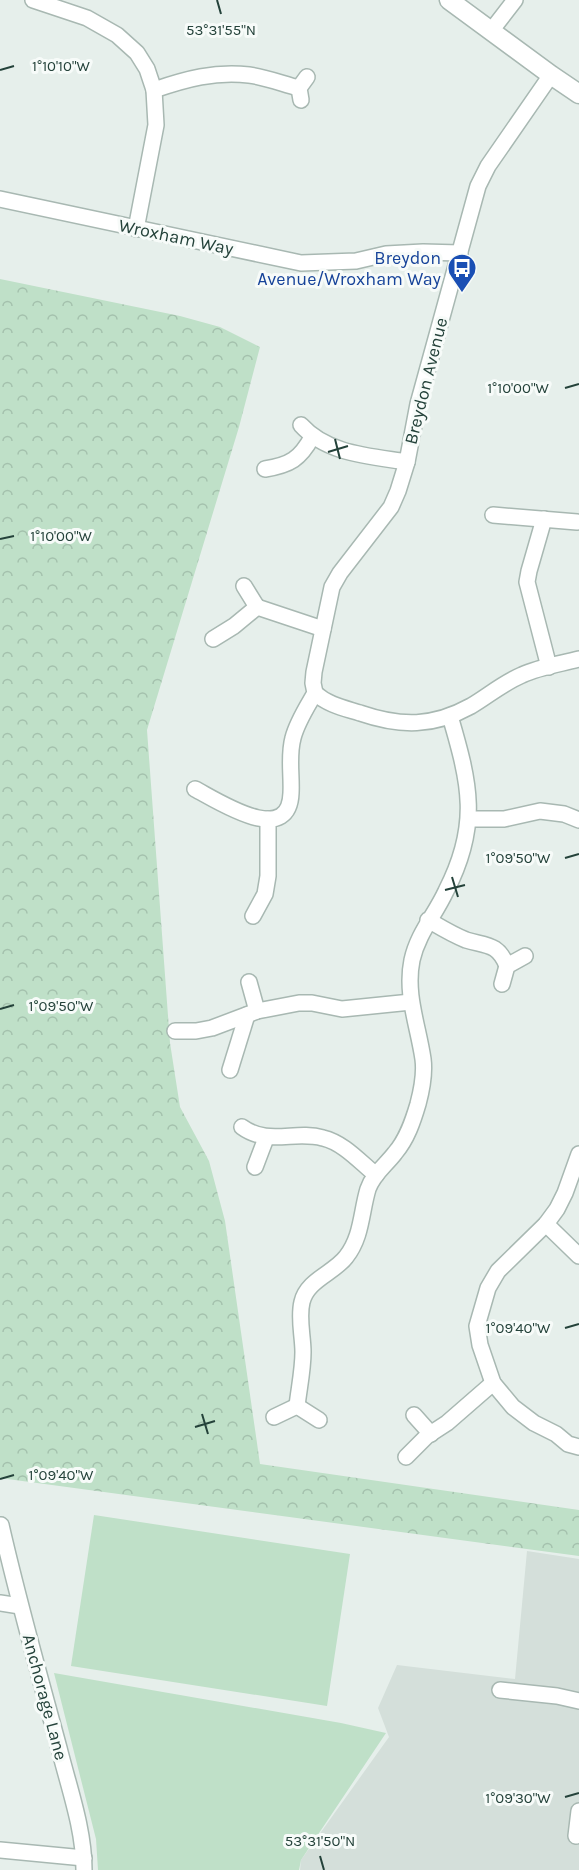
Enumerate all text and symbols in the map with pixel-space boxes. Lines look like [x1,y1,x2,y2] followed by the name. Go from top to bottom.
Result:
[186,21,256,39] text: 53°31'55"N
[32,57,90,75] text: 1°10'10"W
[117,214,236,260] street label: Wroxham Way
[257,247,442,290] place label: Breydon Avenue/Wroxham Way
[446,252,478,294] bus stop icon: Breydon Avenue/Wroxham Way
[400,315,452,447] street label: Breydon Avenue
[487,379,549,397] text: 1°10'00"W
[30,527,92,545] text: 1°10'00"W
[485,849,551,867] text: 1°09'50"W
[28,997,94,1015] text: 1°09'50"W
[486,1319,551,1337] text: 1°09'40"W
[29,1466,94,1484] text: 1°09'40"W
[18,1632,72,1762] street label: Anchorage Lane
[485,1789,551,1807] text: 1°09'30"W
[285,1832,355,1850] text: 53°31'50"N

